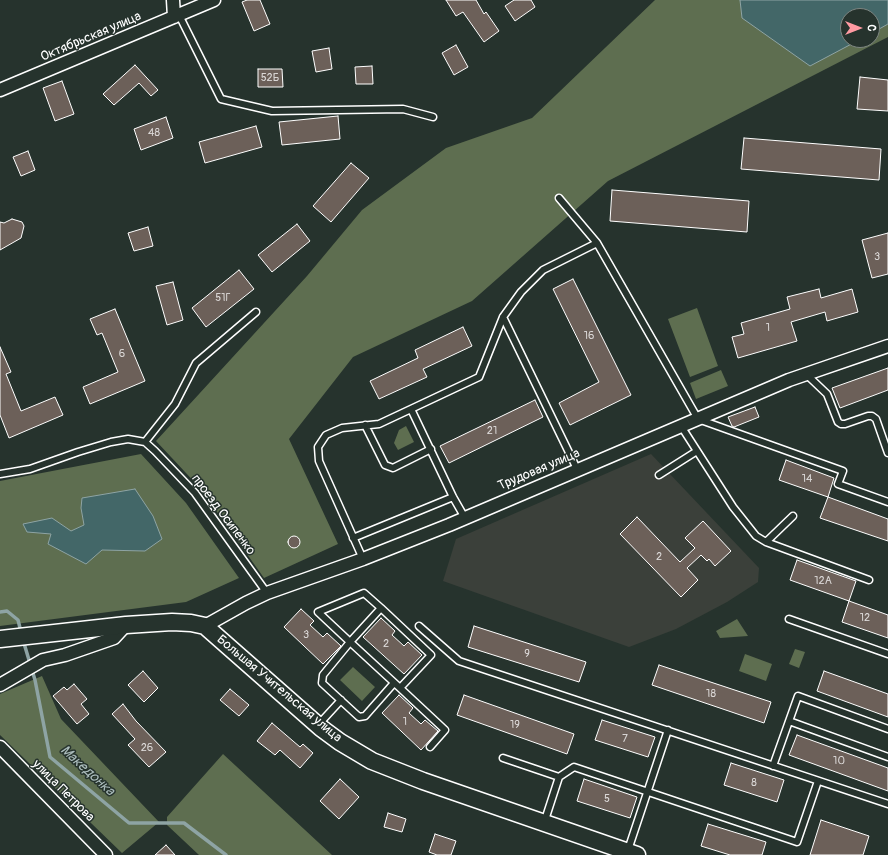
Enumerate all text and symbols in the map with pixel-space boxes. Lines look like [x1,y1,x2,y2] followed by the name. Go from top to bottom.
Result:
[840,8,880,48] north arrow
[38,9,144,65] street label: Октябрьская улица
[865,25,878,31] text: С
[261,71,279,85] house number: 52Б
[148,126,160,140] house number: 48
[874,250,880,264] house number: 3
[215,291,231,305] house number: 51Г
[766,321,770,335] house number: 1
[584,329,594,343] house number: 16
[119,347,125,361] house number: 6
[487,424,497,438] house number: 21
[496,446,582,494] street label: Трудовая улица
[188,472,258,558] street label: проезд Осипенко
[802,472,812,486] house number: 14
[656,550,662,564] house number: 2
[814,574,832,588] house number: 12А
[860,611,870,625] house number: 12
[303,628,309,642] house number: 3
[213,632,345,746] street label: Большая Учительская улица
[383,637,389,651] house number: 2
[524,647,530,661] house number: 9
[706,687,716,701] house number: 18
[403,715,407,729] house number: 1
[510,718,520,732] house number: 19
[622,732,628,746] house number: 7
[141,741,153,755] house number: 26
[56,742,118,800] water label: Македонка
[833,754,845,768] house number: 10
[29,757,97,825] street label: улица Петрова
[751,776,757,790] house number: 8
[604,792,610,806] house number: 5

